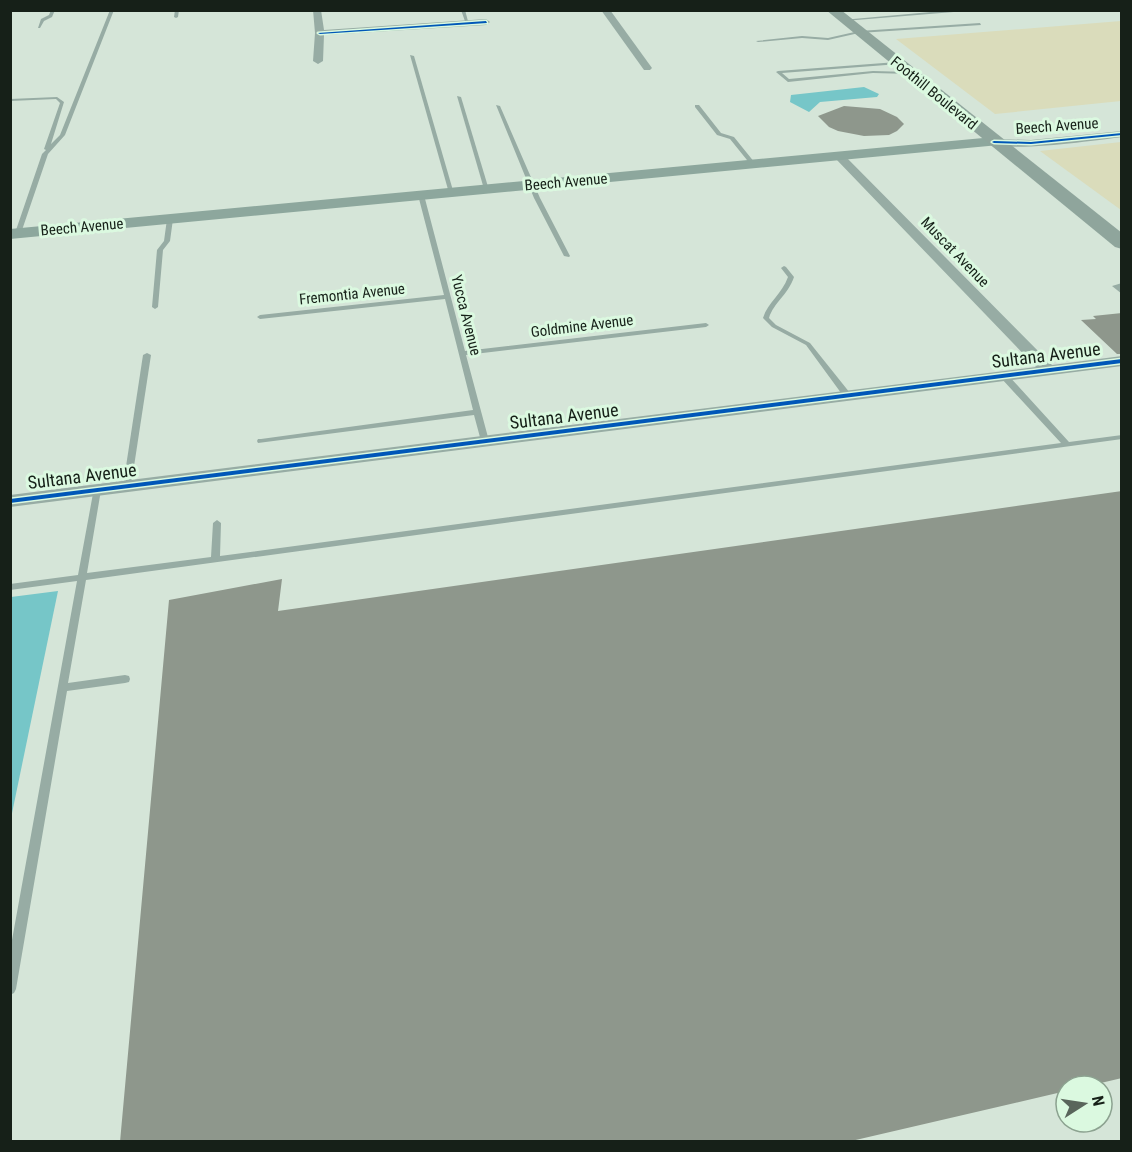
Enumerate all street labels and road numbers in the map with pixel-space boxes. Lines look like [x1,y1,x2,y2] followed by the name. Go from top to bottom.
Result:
[887,53,981,133] street label: Foothill Boulevard
[1015,114,1099,138] street label: Beech Avenue
[524,169,608,195] street label: Beech Avenue
[917,213,993,291] street label: Muscat Avenue
[40,214,124,240] street label: Beech Avenue
[447,273,485,357] street label: Yucca Avenue
[298,279,406,309] street label: Fremontia Avenue
[530,311,634,341] street label: Goldmine Avenue
[990,338,1102,372] street label: Sultana Avenue
[508,399,620,433] street label: Sultana Avenue
[26,459,138,493] street label: Sultana Avenue

